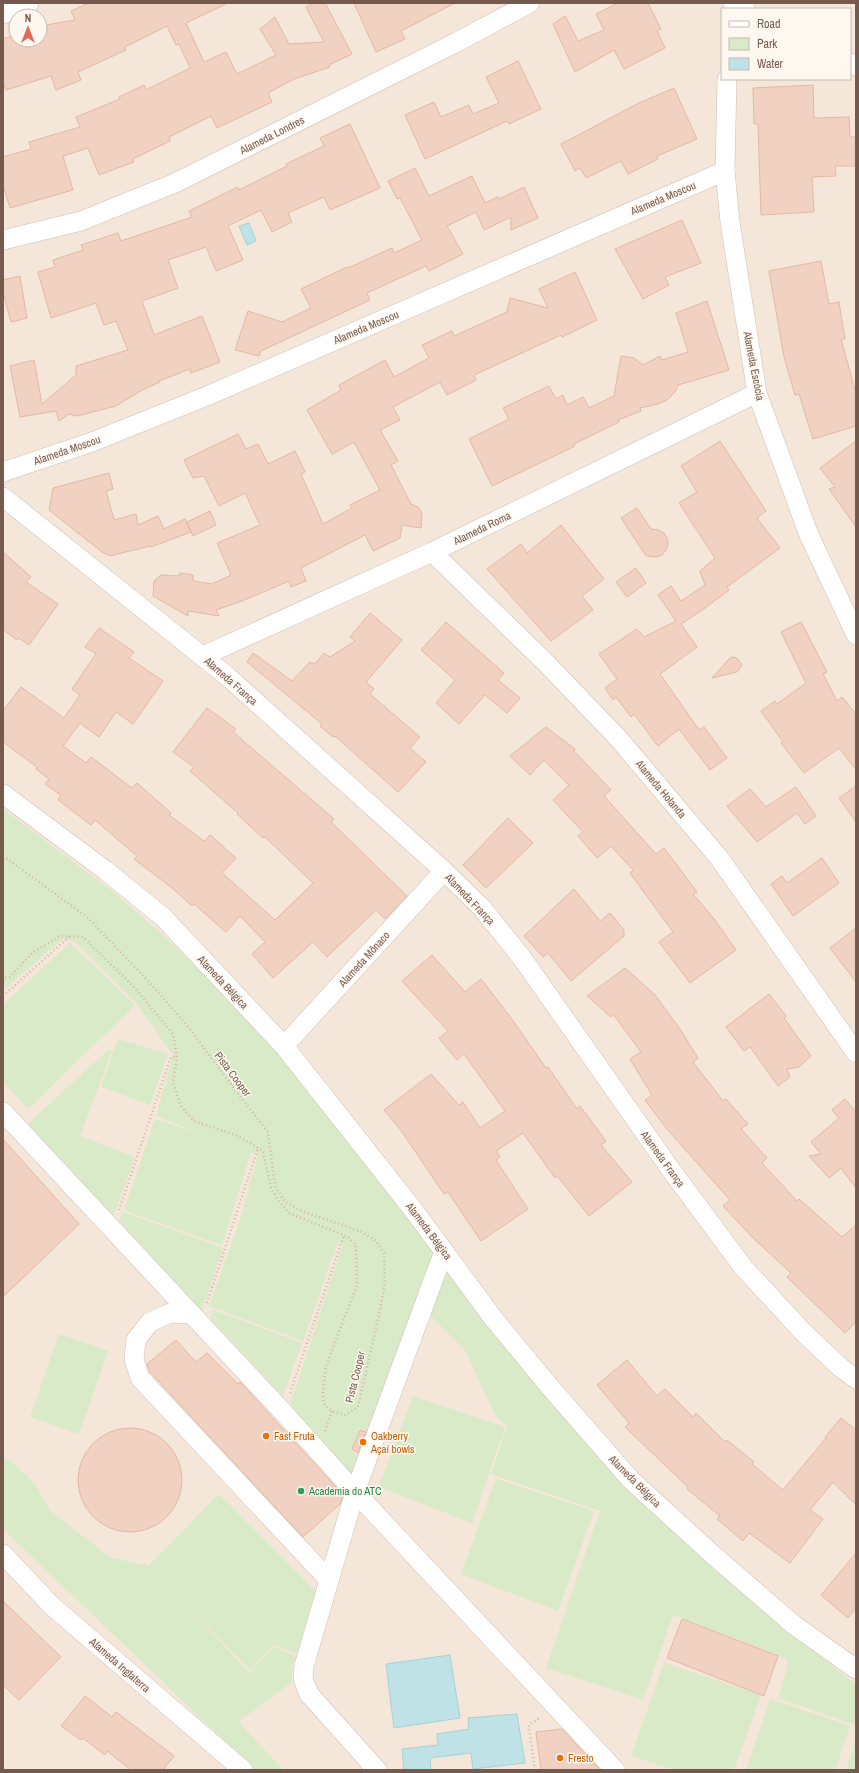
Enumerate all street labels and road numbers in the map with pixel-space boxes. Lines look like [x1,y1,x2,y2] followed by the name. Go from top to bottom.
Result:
[236,112,307,158] street label: Alameda Londres
[627,178,698,218] street label: Alameda Moscou
[330,307,401,347] street label: Alameda Moscou
[740,329,768,402] street label: Alameda Escócia
[31,432,102,468] street label: Alameda Moscou
[450,508,513,548] street label: Alameda Roma
[201,653,261,708] street label: Alameda França
[632,756,689,821] street label: Alameda Holanda
[441,870,498,928] street label: Alameda França
[335,928,393,991] street label: Alameda Mônaco
[194,952,251,1012] street label: Alameda Bélgica
[212,1049,254,1099] street label: Pista Cooper
[637,1127,688,1190] street label: Alameda França
[402,1199,455,1262] street label: Alameda Bélgica
[342,1350,368,1404] street label: Pista Cooper
[605,1451,664,1510] street label: Alameda Bélgica
[86,1634,153,1695] street label: Alameda Inglaterra

